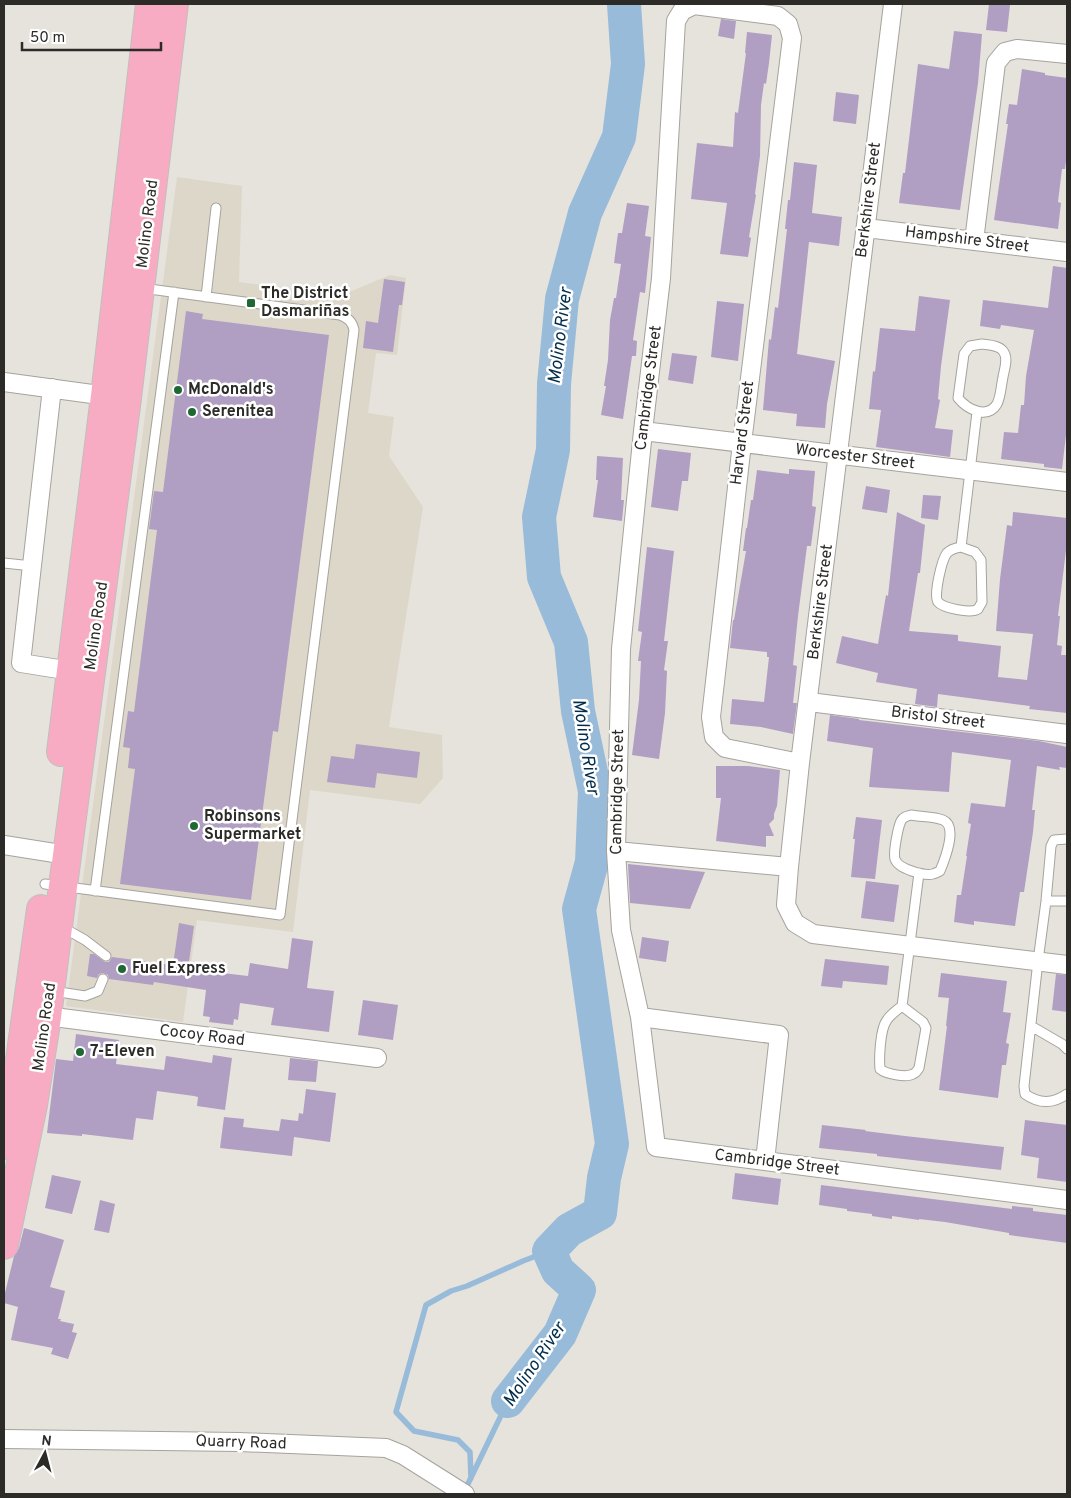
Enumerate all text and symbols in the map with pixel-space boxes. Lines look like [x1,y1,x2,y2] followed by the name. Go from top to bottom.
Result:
[22,20,161,52] scale bar
[30,29,65,48] text: 50 m
[852,141,886,259] street label: Berkshire Street
[133,179,163,269] street label: Molino Road
[904,222,1030,258] street label: Hampshire Street
[261,284,349,322] place label: The District Dasmariñas
[544,284,579,385] water label: Molino River
[245,297,257,309] marker: The District Dasmariñas
[631,324,667,452] street label: Cambridge Street
[188,380,274,400] place label: McDonald's
[727,380,759,486] street label: Harvard Street
[172,384,184,396] marker: McDonald's
[202,402,274,422] place label: Serenitea
[186,406,198,418] marker: Serenitea
[794,440,916,474] street label: Worcester Street
[804,543,838,661] street label: Berkshire Street
[81,581,113,671] street label: Molino Road
[566,697,604,799] water label: Molino River
[890,702,986,734] street label: Bristol Street
[607,729,629,855] street label: Cambridge Street
[204,807,301,845] place label: Robinsons Supermarket
[188,820,200,832] marker: Robinsons Supermarket
[132,959,226,979] place label: Fuel Express
[116,963,128,975] marker: Fuel Express
[29,982,61,1072] street label: Molino Road
[158,1021,246,1051] street label: Cocoy Road
[90,1042,155,1062] place label: 7-Eleven
[74,1046,86,1058] marker: 7-Eleven
[713,1145,841,1181] street label: Cambridge Street
[498,1317,573,1412] water label: Molino River
[20,1428,70,1478] north arrow
[195,1431,287,1455] street label: Quarry Road
[40,1433,52,1451] text: N

